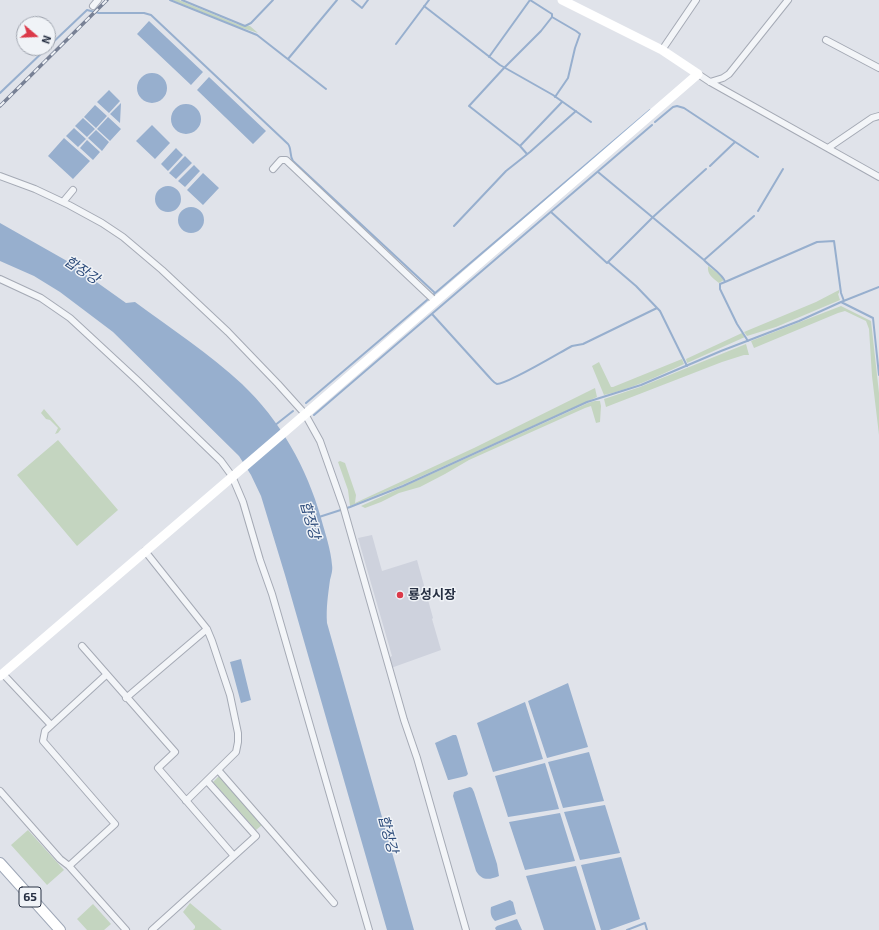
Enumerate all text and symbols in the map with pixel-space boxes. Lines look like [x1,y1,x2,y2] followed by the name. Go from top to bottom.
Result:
[16,16,56,56] north arrow
[39,34,54,46] text: N
[61,252,103,288] water label: 합장강
[297,499,323,541] water label: 합장강
[408,587,456,603] place label: 룡성시장
[395,590,405,600] marker: 룡성시장
[375,813,401,855] water label: 합장강
[19,887,41,907] road number: 65

